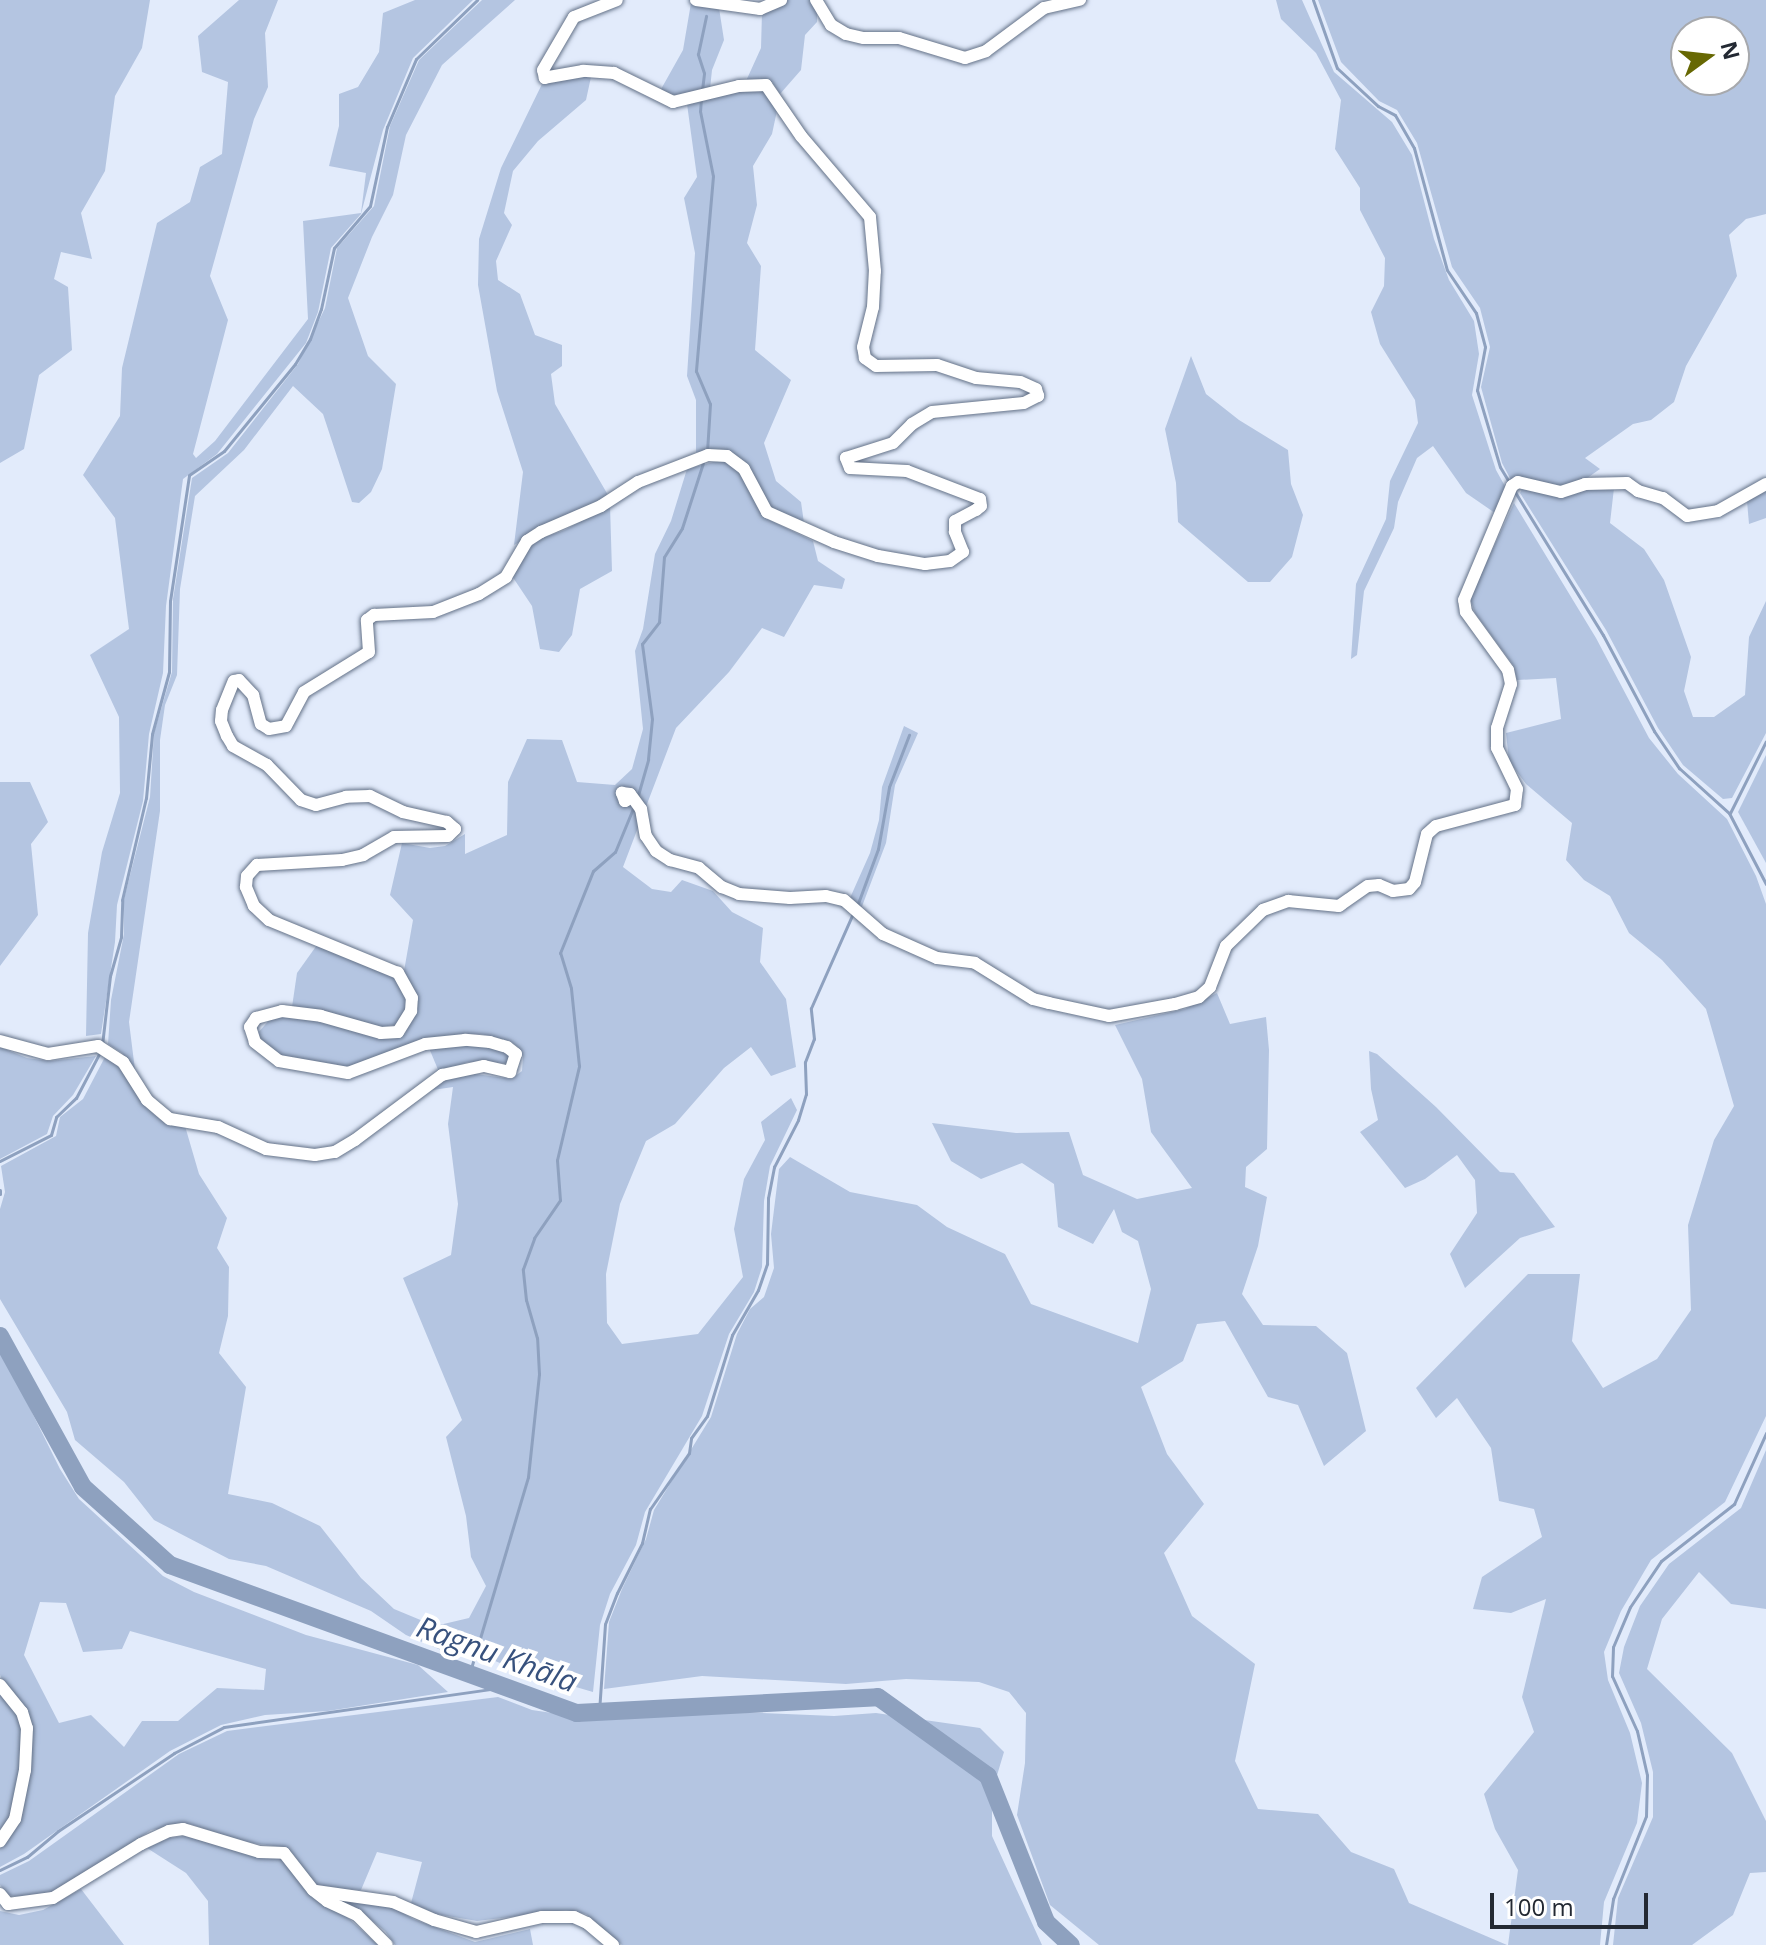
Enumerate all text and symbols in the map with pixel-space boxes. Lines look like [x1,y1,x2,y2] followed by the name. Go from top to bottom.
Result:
[1670,16,1750,96] north arrow
[1714,38,1748,63] text: N
[412,1608,582,1700] water label: Ragnu Khāla
[1494,1877,1652,1927] scale bar
[1504,1890,1574,1923] text: 100 m

